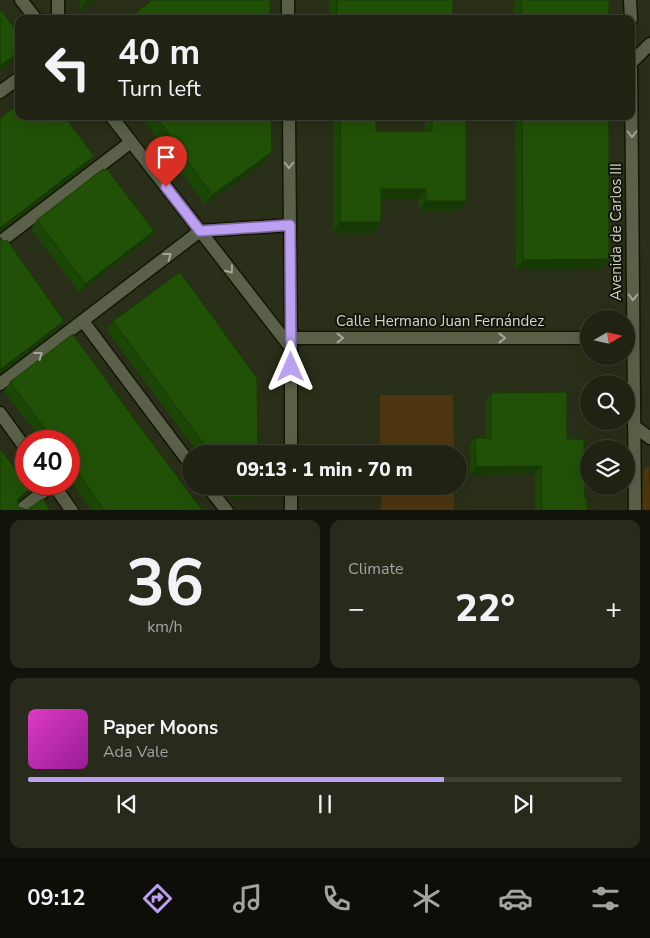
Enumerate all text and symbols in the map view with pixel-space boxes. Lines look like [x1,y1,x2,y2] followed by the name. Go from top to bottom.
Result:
[118,29,200,76] text: 40 m
[35,35,100,100] icon: left
[118,74,201,104] text: Turn left
[627,130,637,138] one-way arrow
[145,136,187,187] pin
[152,143,180,171] icon: arrive
[284,162,294,169] one-way arrow
[606,163,626,301] street label: Avenida de Carlos III
[162,253,172,262] one-way arrow
[224,264,233,274] one-way arrow
[628,293,638,301] one-way arrow
[580,310,635,365] north arrow
[580,310,635,495] map controls
[336,311,544,331] street label: Calle Hermano Juan Fernández
[336,333,344,343] one-way arrow
[498,333,506,343] one-way arrow
[264,340,316,392] position arrow
[33,352,42,360] one-way arrow
[580,375,635,430] button: search
[15,430,80,495] speed limit sign: 40
[580,440,635,495] button: layers
[236,457,413,483] text: 09:13 · 1 min · 70 m
[126,539,204,628] text: 36
[348,558,403,580] text: Climate
[455,583,515,634] text: 22°
[348,590,365,628] text: −
[605,590,622,628] text: +
[147,616,183,638] text: km/h
[103,715,218,741] text: Paper Moons
[103,741,168,763] text: Ada Vale
[113,790,141,818] icon: previous
[311,790,339,818] icon: pause
[509,790,537,818] icon: next
[140,881,175,916] icon: directions
[230,881,265,916] icon: music
[319,881,354,916] icon: phone
[409,881,444,916] icon: climate
[498,881,533,916] icon: car
[588,881,623,916] icon: filters
[27,883,86,913] text: 09:12

